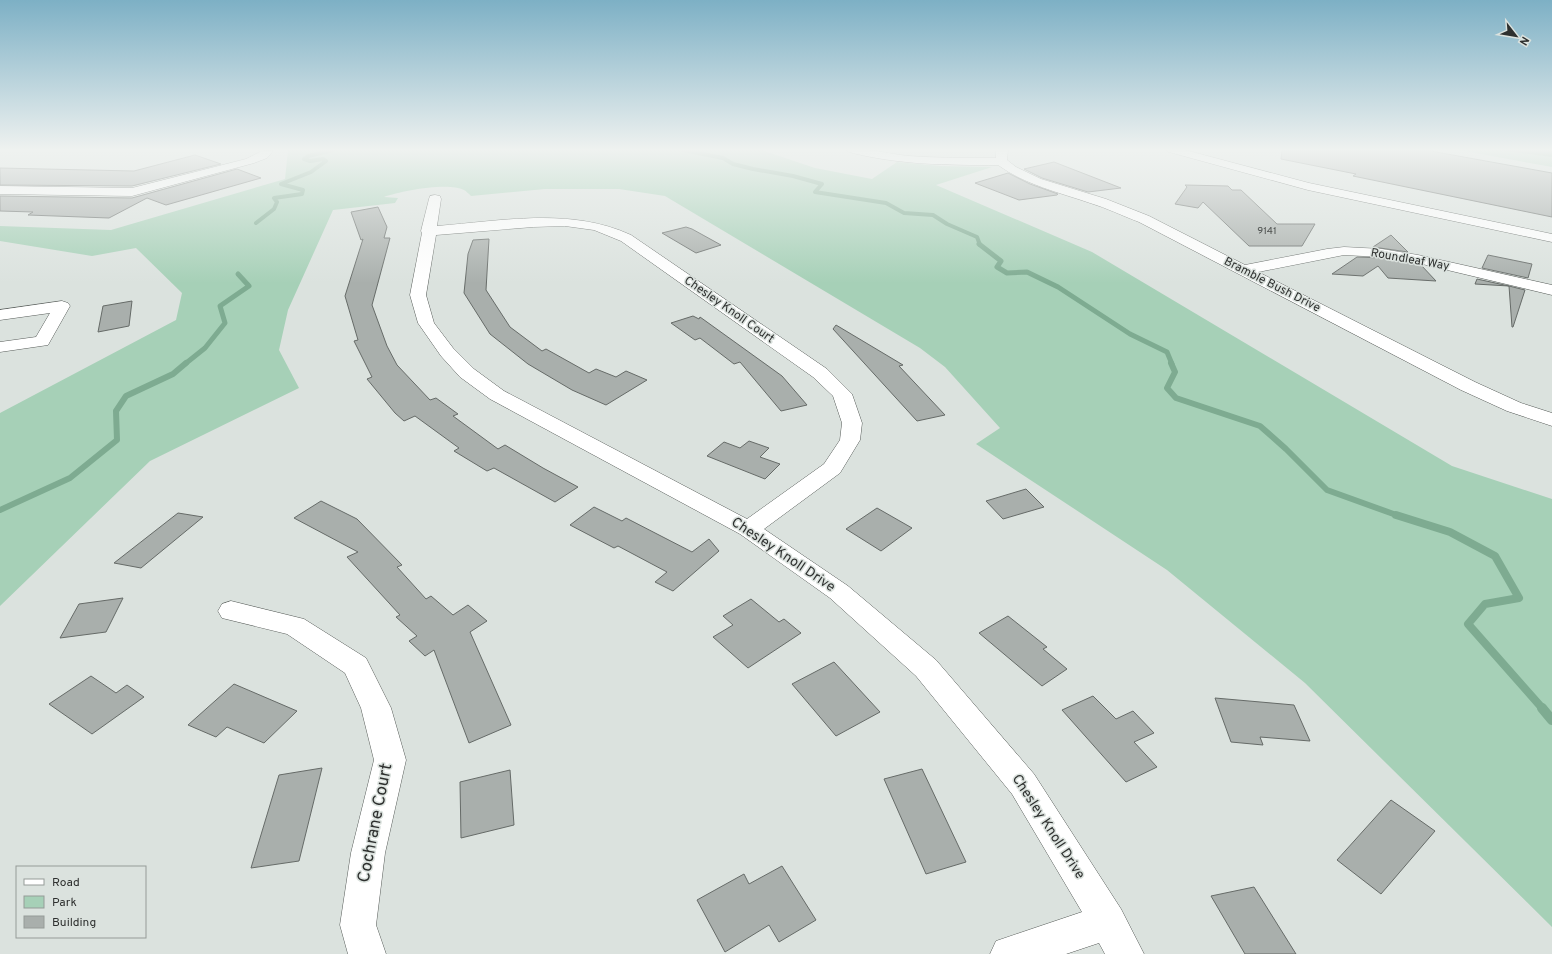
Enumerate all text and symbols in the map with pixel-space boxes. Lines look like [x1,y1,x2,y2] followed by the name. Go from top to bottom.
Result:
[1496,16,1536,56] north arrow
[1516,34,1532,48] text: N
[1257,225,1277,238] house number: 9141
[1369,245,1451,275] street label: Roundleaf Way
[1221,254,1323,316] street label: Bramble Bush Drive
[681,273,777,347] street label: Chesley Knoll Court
[728,514,838,596] street label: Chesley Knoll Drive
[354,761,398,885] street label: Cochrane Court
[1008,771,1088,883] street label: Chesley Knoll Drive
[16,866,146,938] legend
[52,875,80,891] text: Road
[52,895,77,911] text: Park
[52,915,96,931] text: Building

